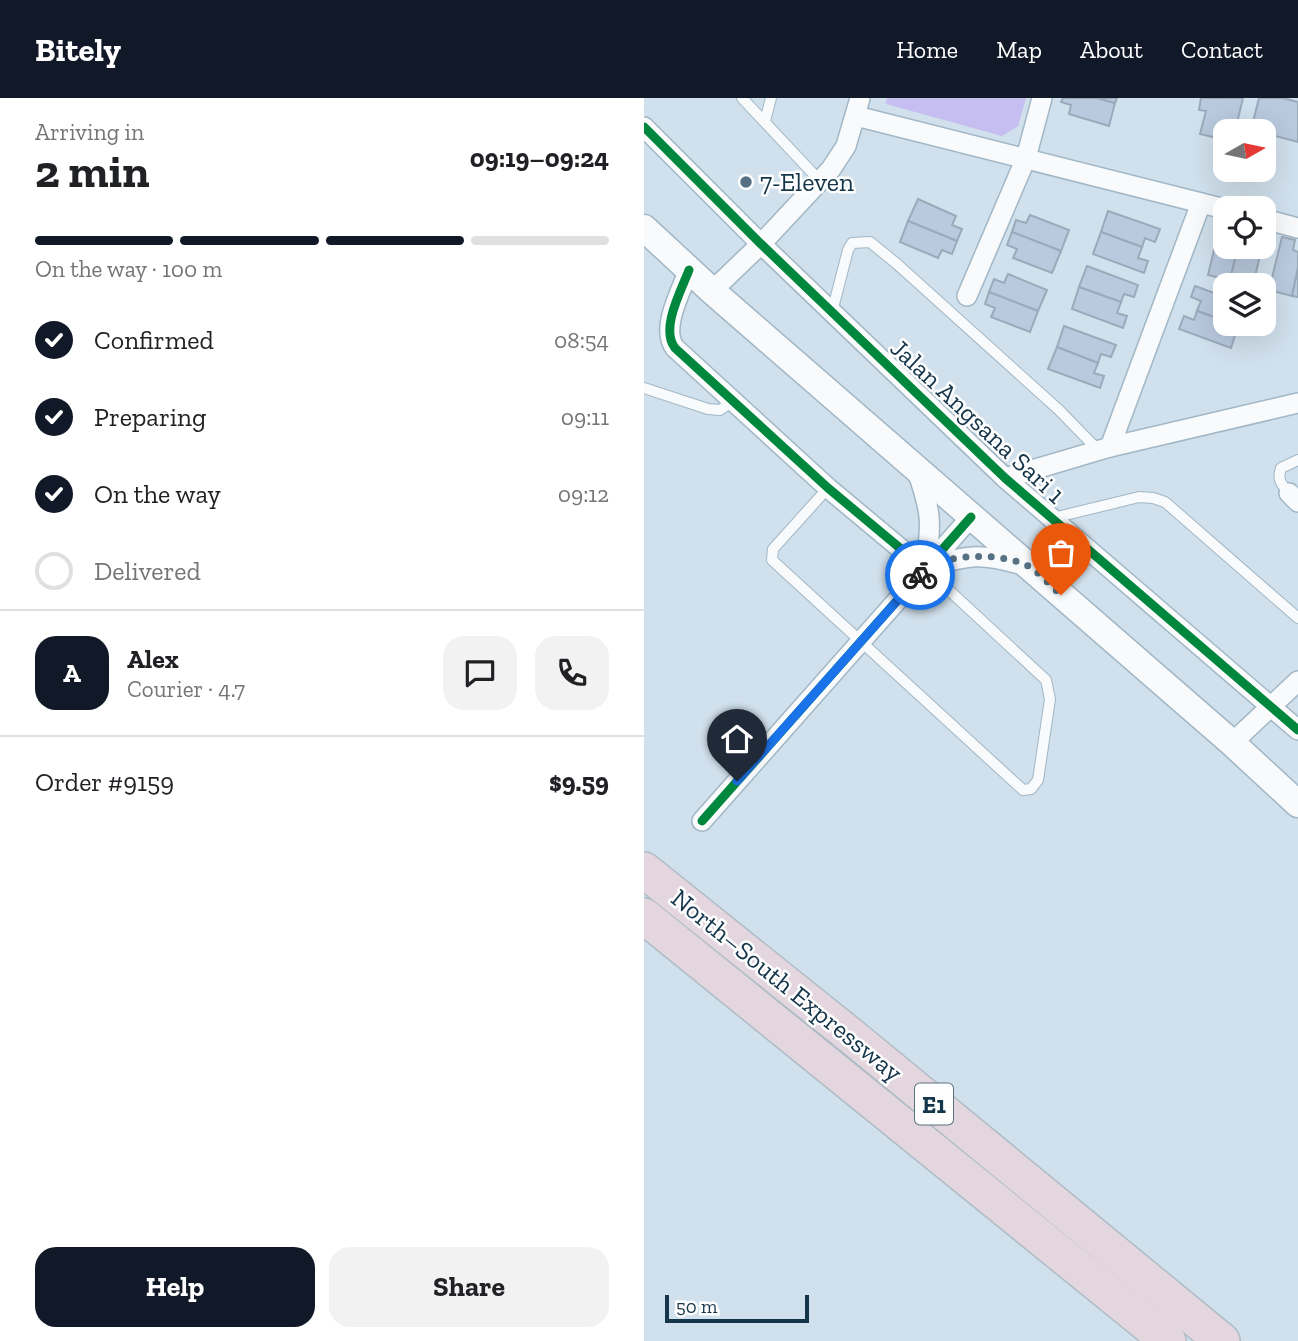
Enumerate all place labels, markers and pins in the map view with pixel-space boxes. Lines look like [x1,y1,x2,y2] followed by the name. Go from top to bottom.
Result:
[760,166,854,198] place label: 7-Eleven
[738,174,754,190] marker: 7-Eleven
[1031,523,1091,595] pin
[707,709,767,781] pin

